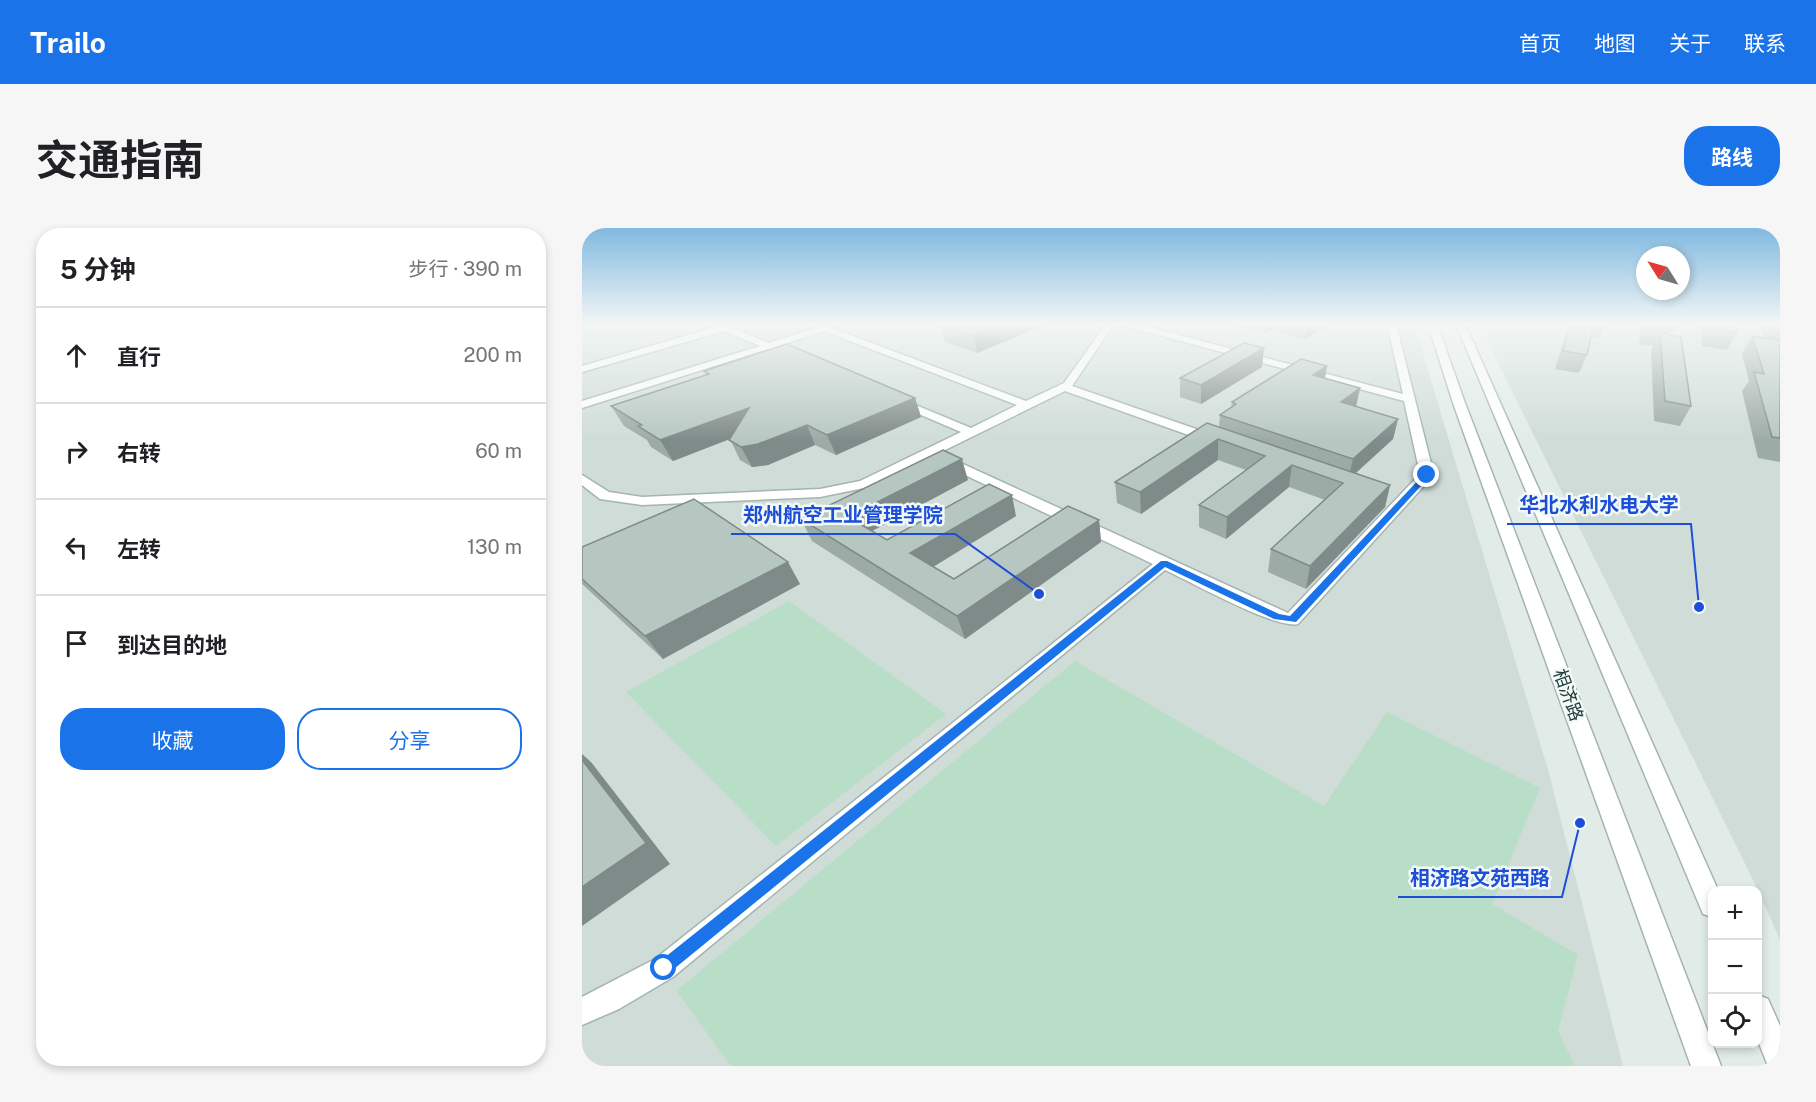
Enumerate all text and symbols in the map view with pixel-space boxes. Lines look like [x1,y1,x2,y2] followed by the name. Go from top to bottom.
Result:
[30,26,106,59] text: Trailo
[1519,31,1561,56] text: 首页
[1594,31,1636,56] text: 地图
[1669,31,1711,56] text: 关于
[1744,31,1786,56] text: 联系
[1684,126,1780,186] button: 路线
[36,135,204,184] text: 交通指南
[1636,246,1690,300] north arrow
[60,254,135,285] text: 5 分钟
[409,257,522,281] text: 步行 · 390 m
[60,339,93,372] icon: ahead
[464,343,522,367] text: 200 m
[117,344,161,370] text: 直行
[60,435,93,468] icon: right
[475,439,522,463] text: 60 m
[117,440,161,466] text: 右转
[1413,461,1439,487] route end
[1507,486,1691,524] callout: 华北水利水电大学
[1519,493,1679,517] text: 华北水利水电大学
[731,496,955,534] callout: 郑州航空工业管理学院
[743,503,943,527] text: 郑州航空工业管理学院
[60,531,93,564] icon: left
[467,535,522,559] text: 130 m
[117,536,161,562] text: 左转
[60,627,93,660] icon: arrive
[117,632,227,658] text: 到达目的地
[1549,666,1588,724] street label: 相济路
[60,708,285,770] button: 收藏
[297,708,522,770] button: 分享
[1398,859,1562,897] callout: 相济路文苑西路
[1410,866,1550,890] text: 相济路文苑西路
[1708,886,1762,1048] map controls
[1708,886,1762,940] button: +
[1708,940,1762,994] button: −
[650,954,676,980] route start
[1708,994,1762,1048] button: locate

